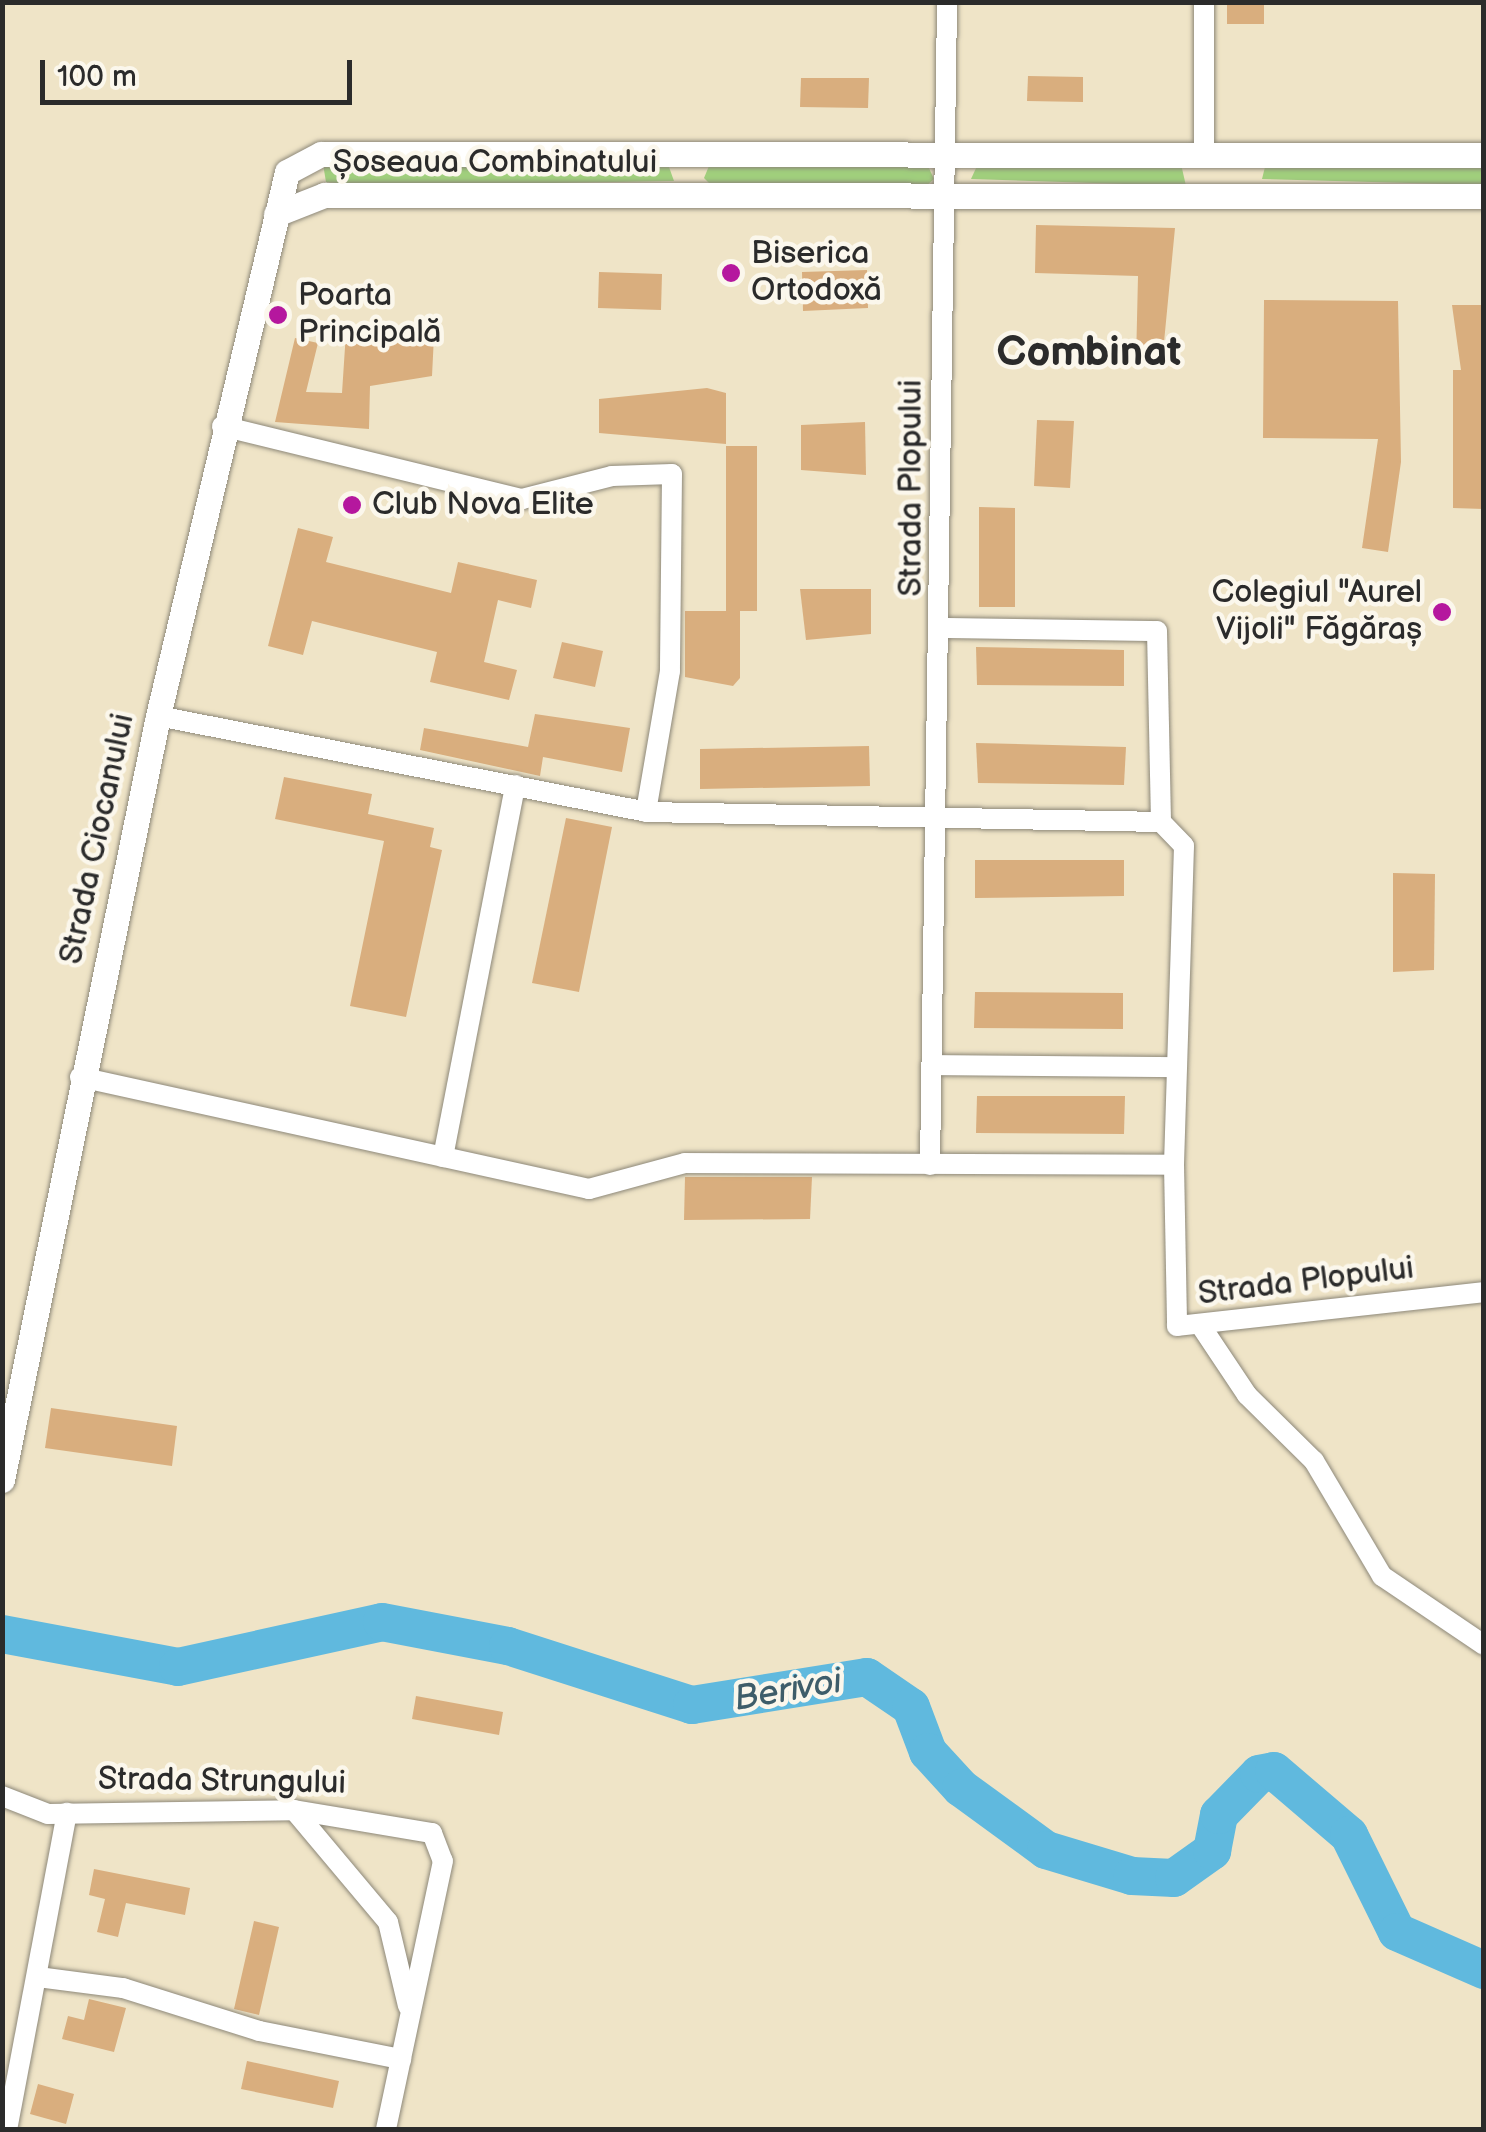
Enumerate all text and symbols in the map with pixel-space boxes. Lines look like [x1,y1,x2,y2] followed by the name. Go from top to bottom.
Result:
[45,40,358,102] scale bar
[57,59,137,95] text: 100 m
[333,144,657,182] street label: Șoseaua Combinatului
[751,236,882,311] place label: Biserica Ortodoxă
[720,262,742,284] marker: Biserica Ortodoxă
[298,278,441,353] place label: Poarta Principală
[267,304,289,326] marker: Poarta Principală
[997,328,1181,378] district label: Combinat
[893,379,931,597] street label: Strada Plopului
[372,486,594,524] place label: Club Nova Elite
[341,494,363,516] marker: Club Nova Elite
[1212,575,1422,650] place label: Colegiul "Aurel Vijoli" Făgăraș
[1431,601,1453,623] marker: Colegiul "Aurel Vijoli" Făgăraș
[53,710,143,968] street label: Strada Ciocanului
[1196,1250,1416,1314] street label: Strada Plopului
[731,1661,845,1721] water label: Berivoi
[97,1761,347,1803] street label: Strada Strungului

